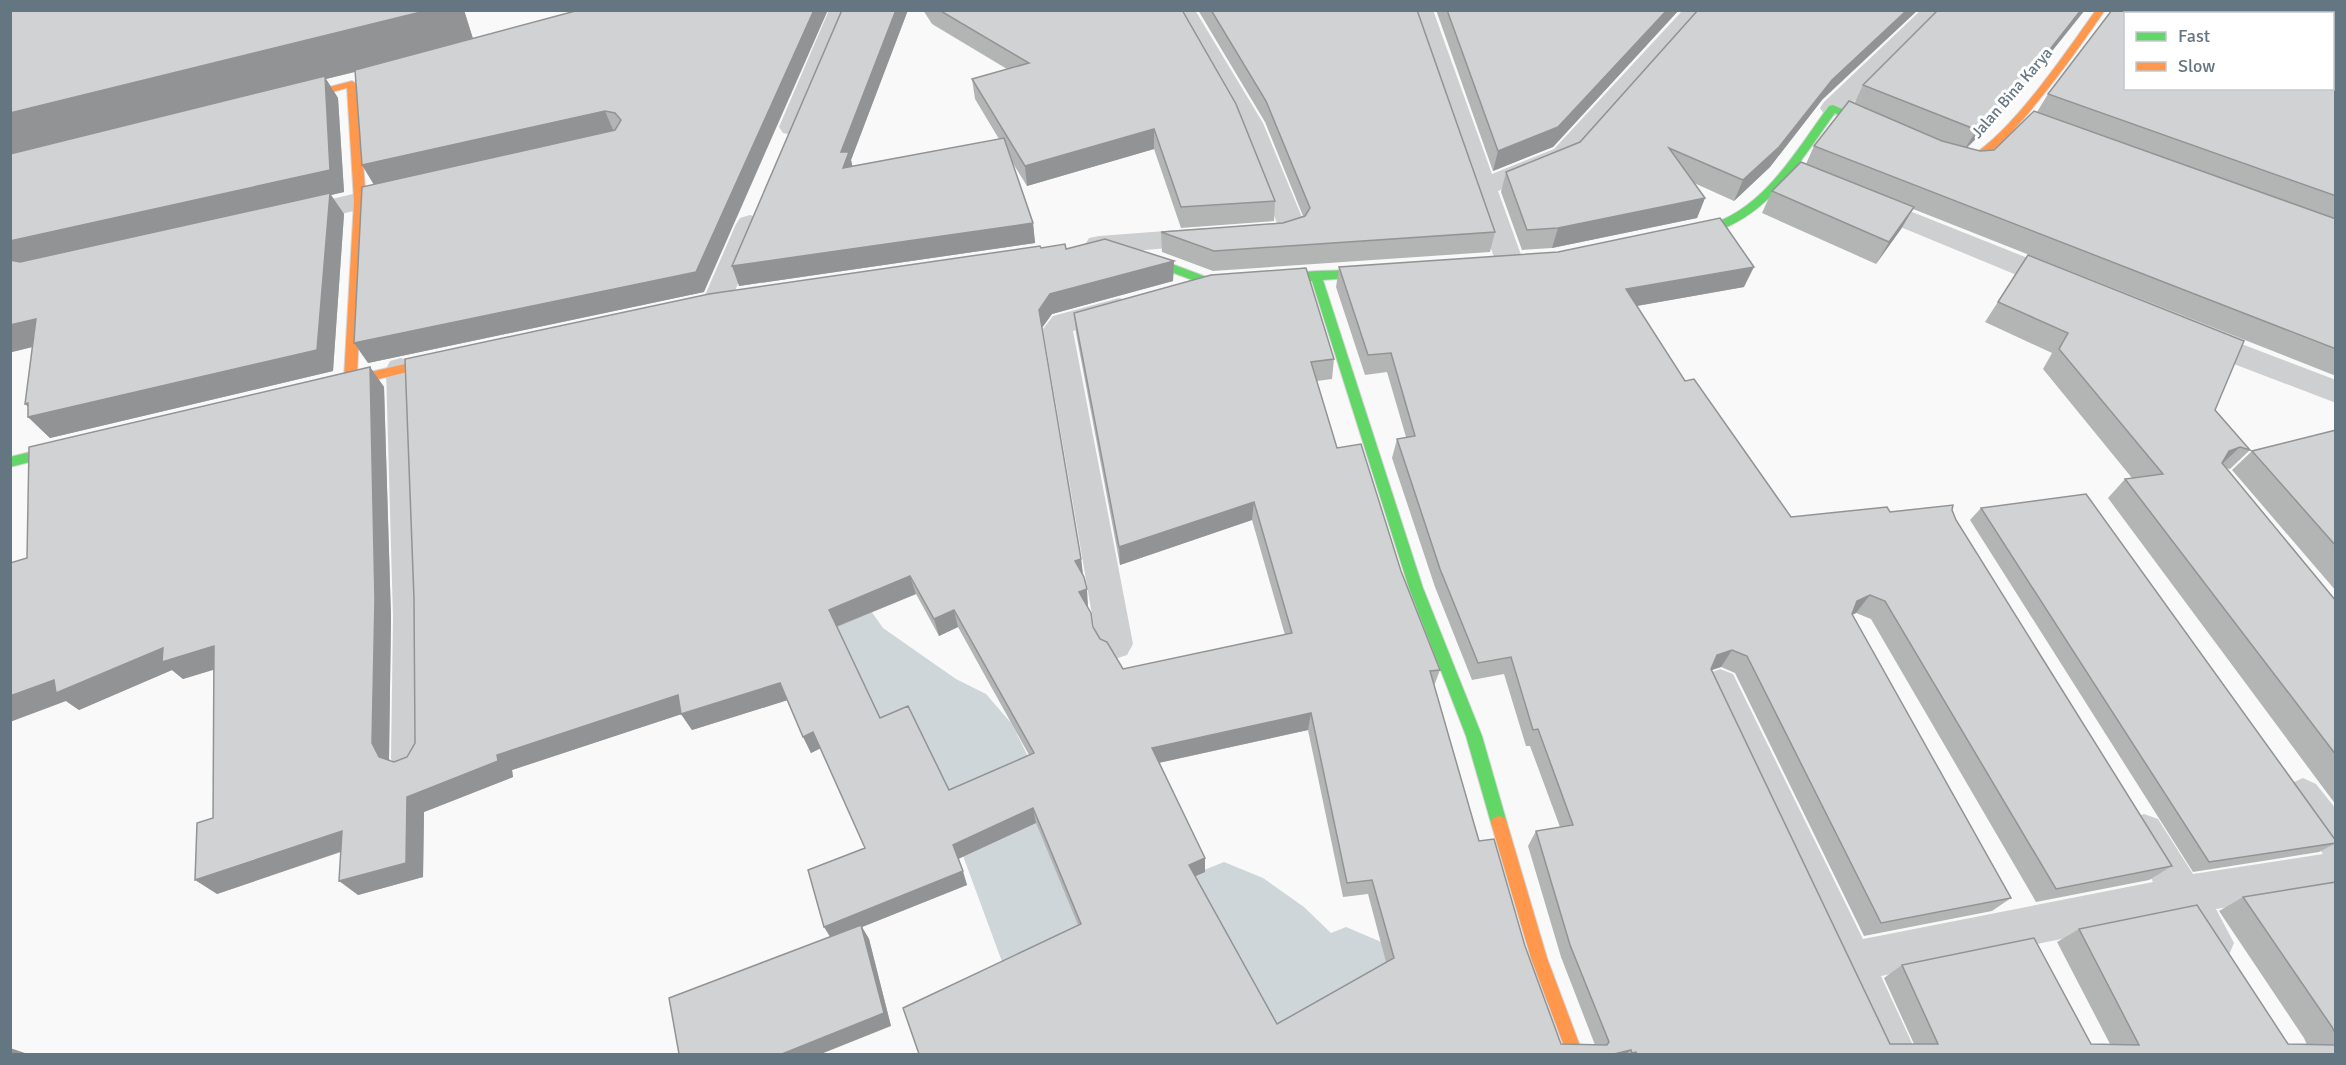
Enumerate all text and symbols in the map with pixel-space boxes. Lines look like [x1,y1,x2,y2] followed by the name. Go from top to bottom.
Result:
[2124,12,2334,90] legend
[2178,25,2210,47] text: Fast
[1967,44,2057,142] street label: Jalan Bina Karya
[2178,55,2215,77] text: Slow

